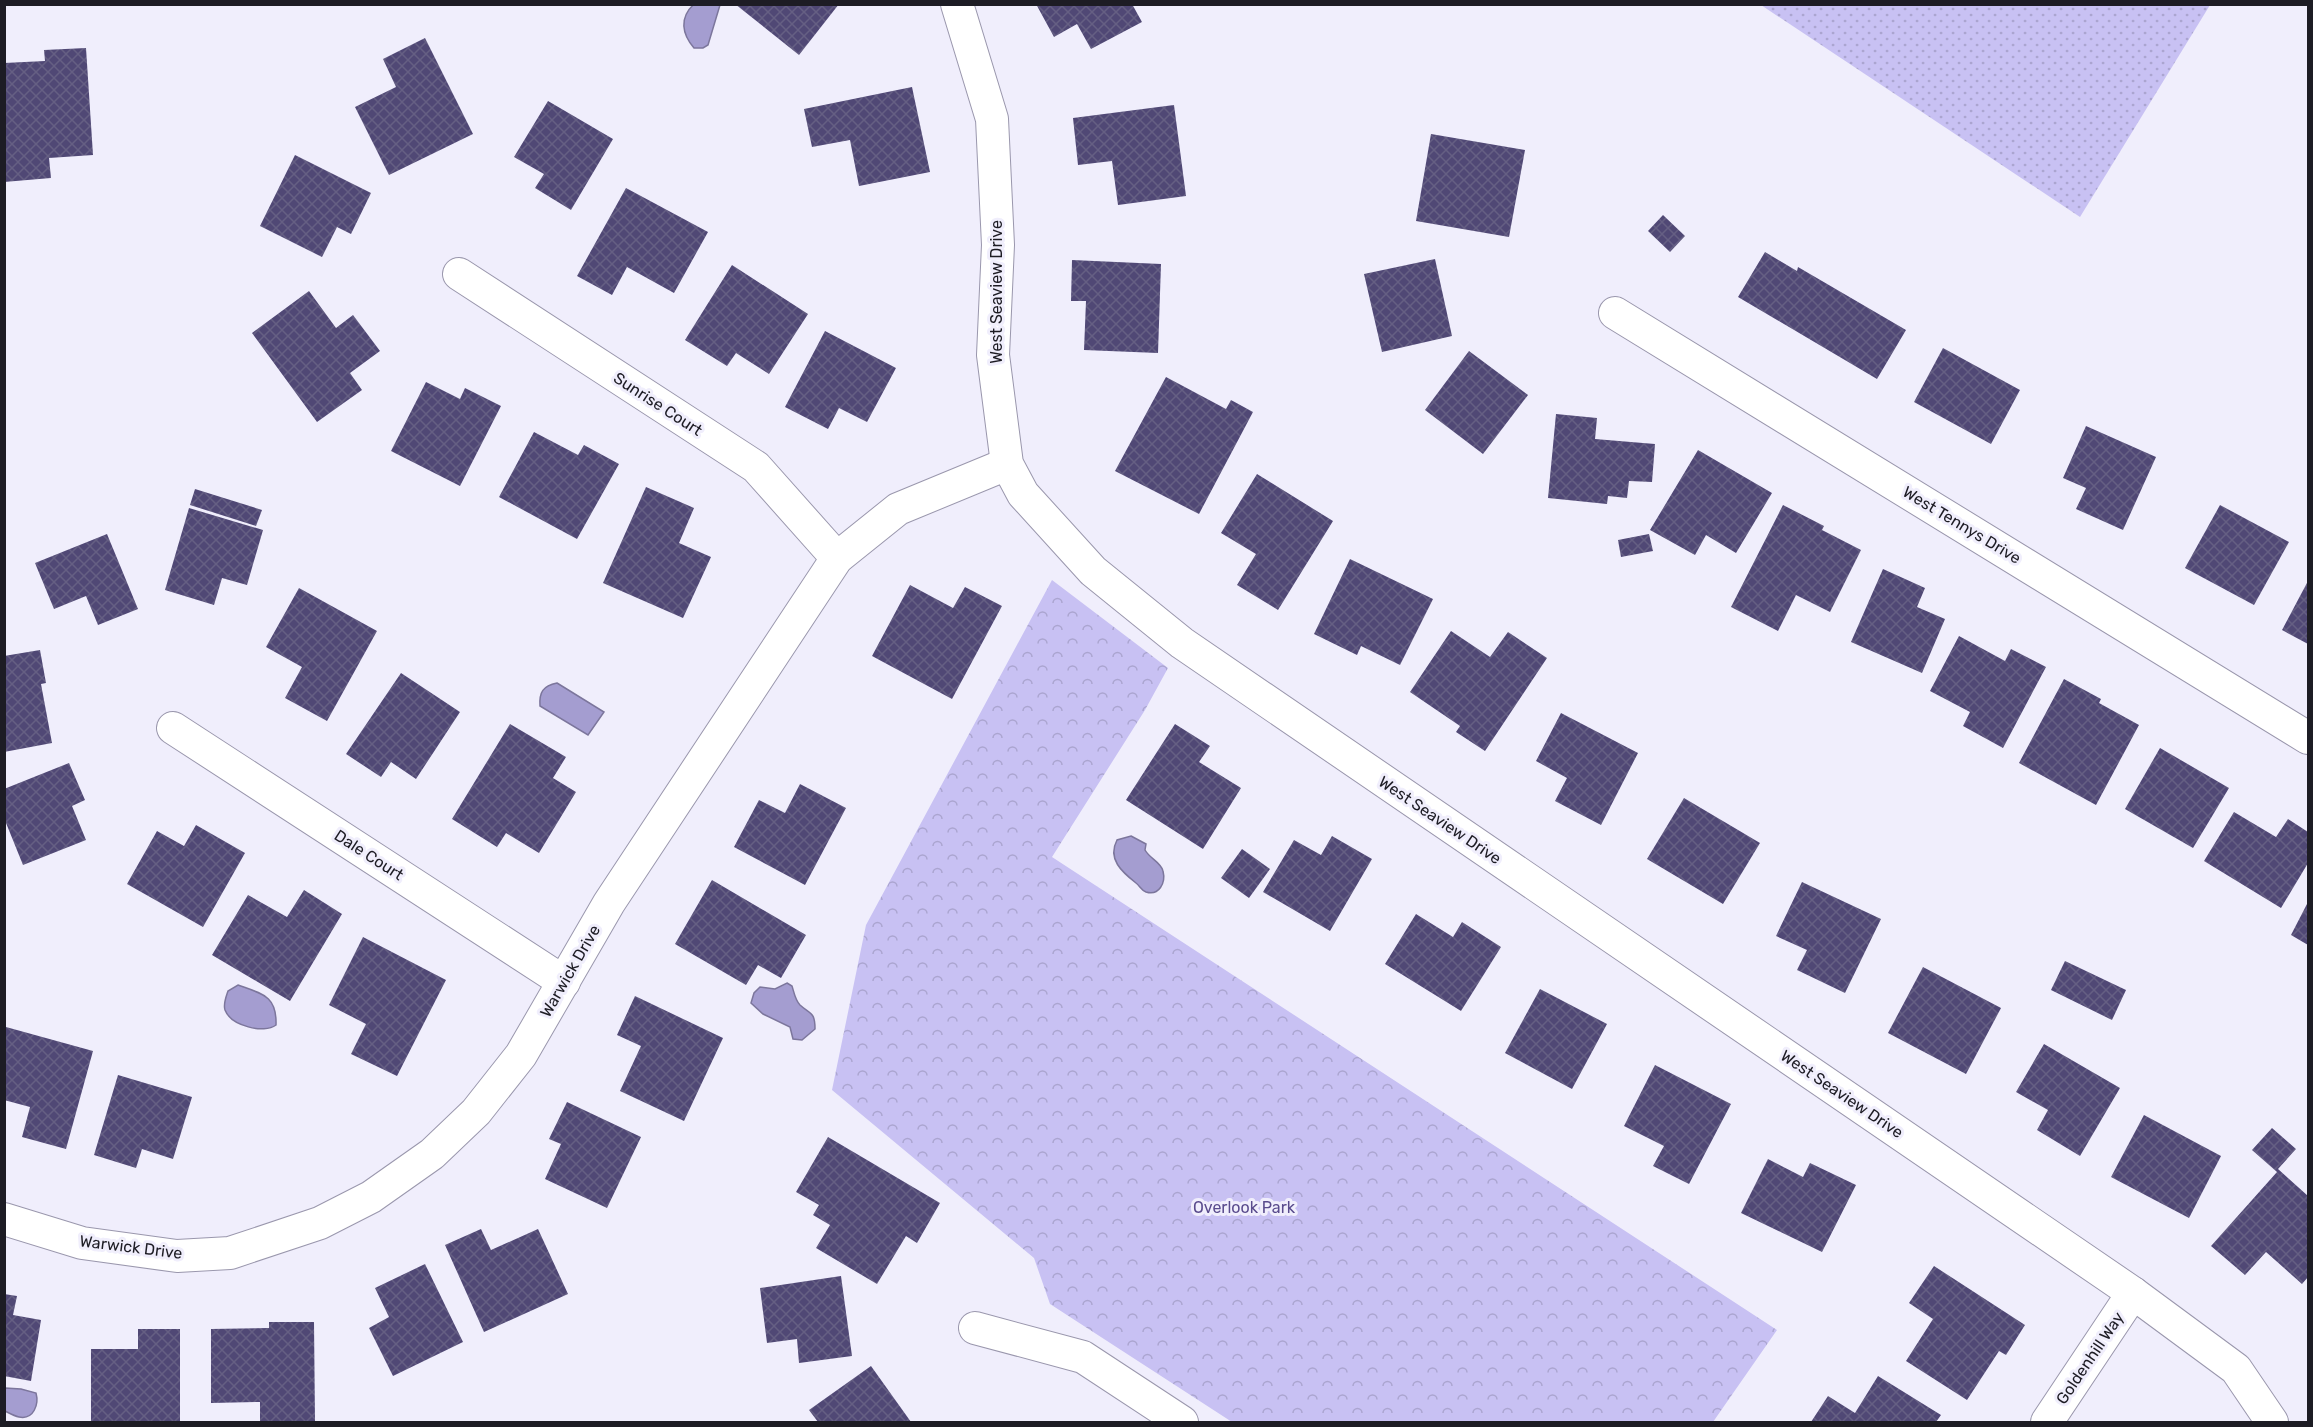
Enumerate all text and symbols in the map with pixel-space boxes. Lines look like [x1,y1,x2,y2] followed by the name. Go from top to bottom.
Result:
[987,220,1006,364] street label: West Seaview Drive
[610,368,706,440] street label: Sunrise Court
[1900,482,2025,568] street label: West Tennys Drive
[1375,772,1505,868] street label: West Seaview Drive
[331,826,407,884] street label: Dale Court
[536,921,604,1021] street label: Warwick Drive
[1777,1046,1907,1142] street label: West Seaview Drive
[1193,1198,1296,1217] park label: Overlook Park
[79,1231,184,1263] street label: Warwick Drive
[2052,1308,2128,1408] street label: Goldenhill Way

